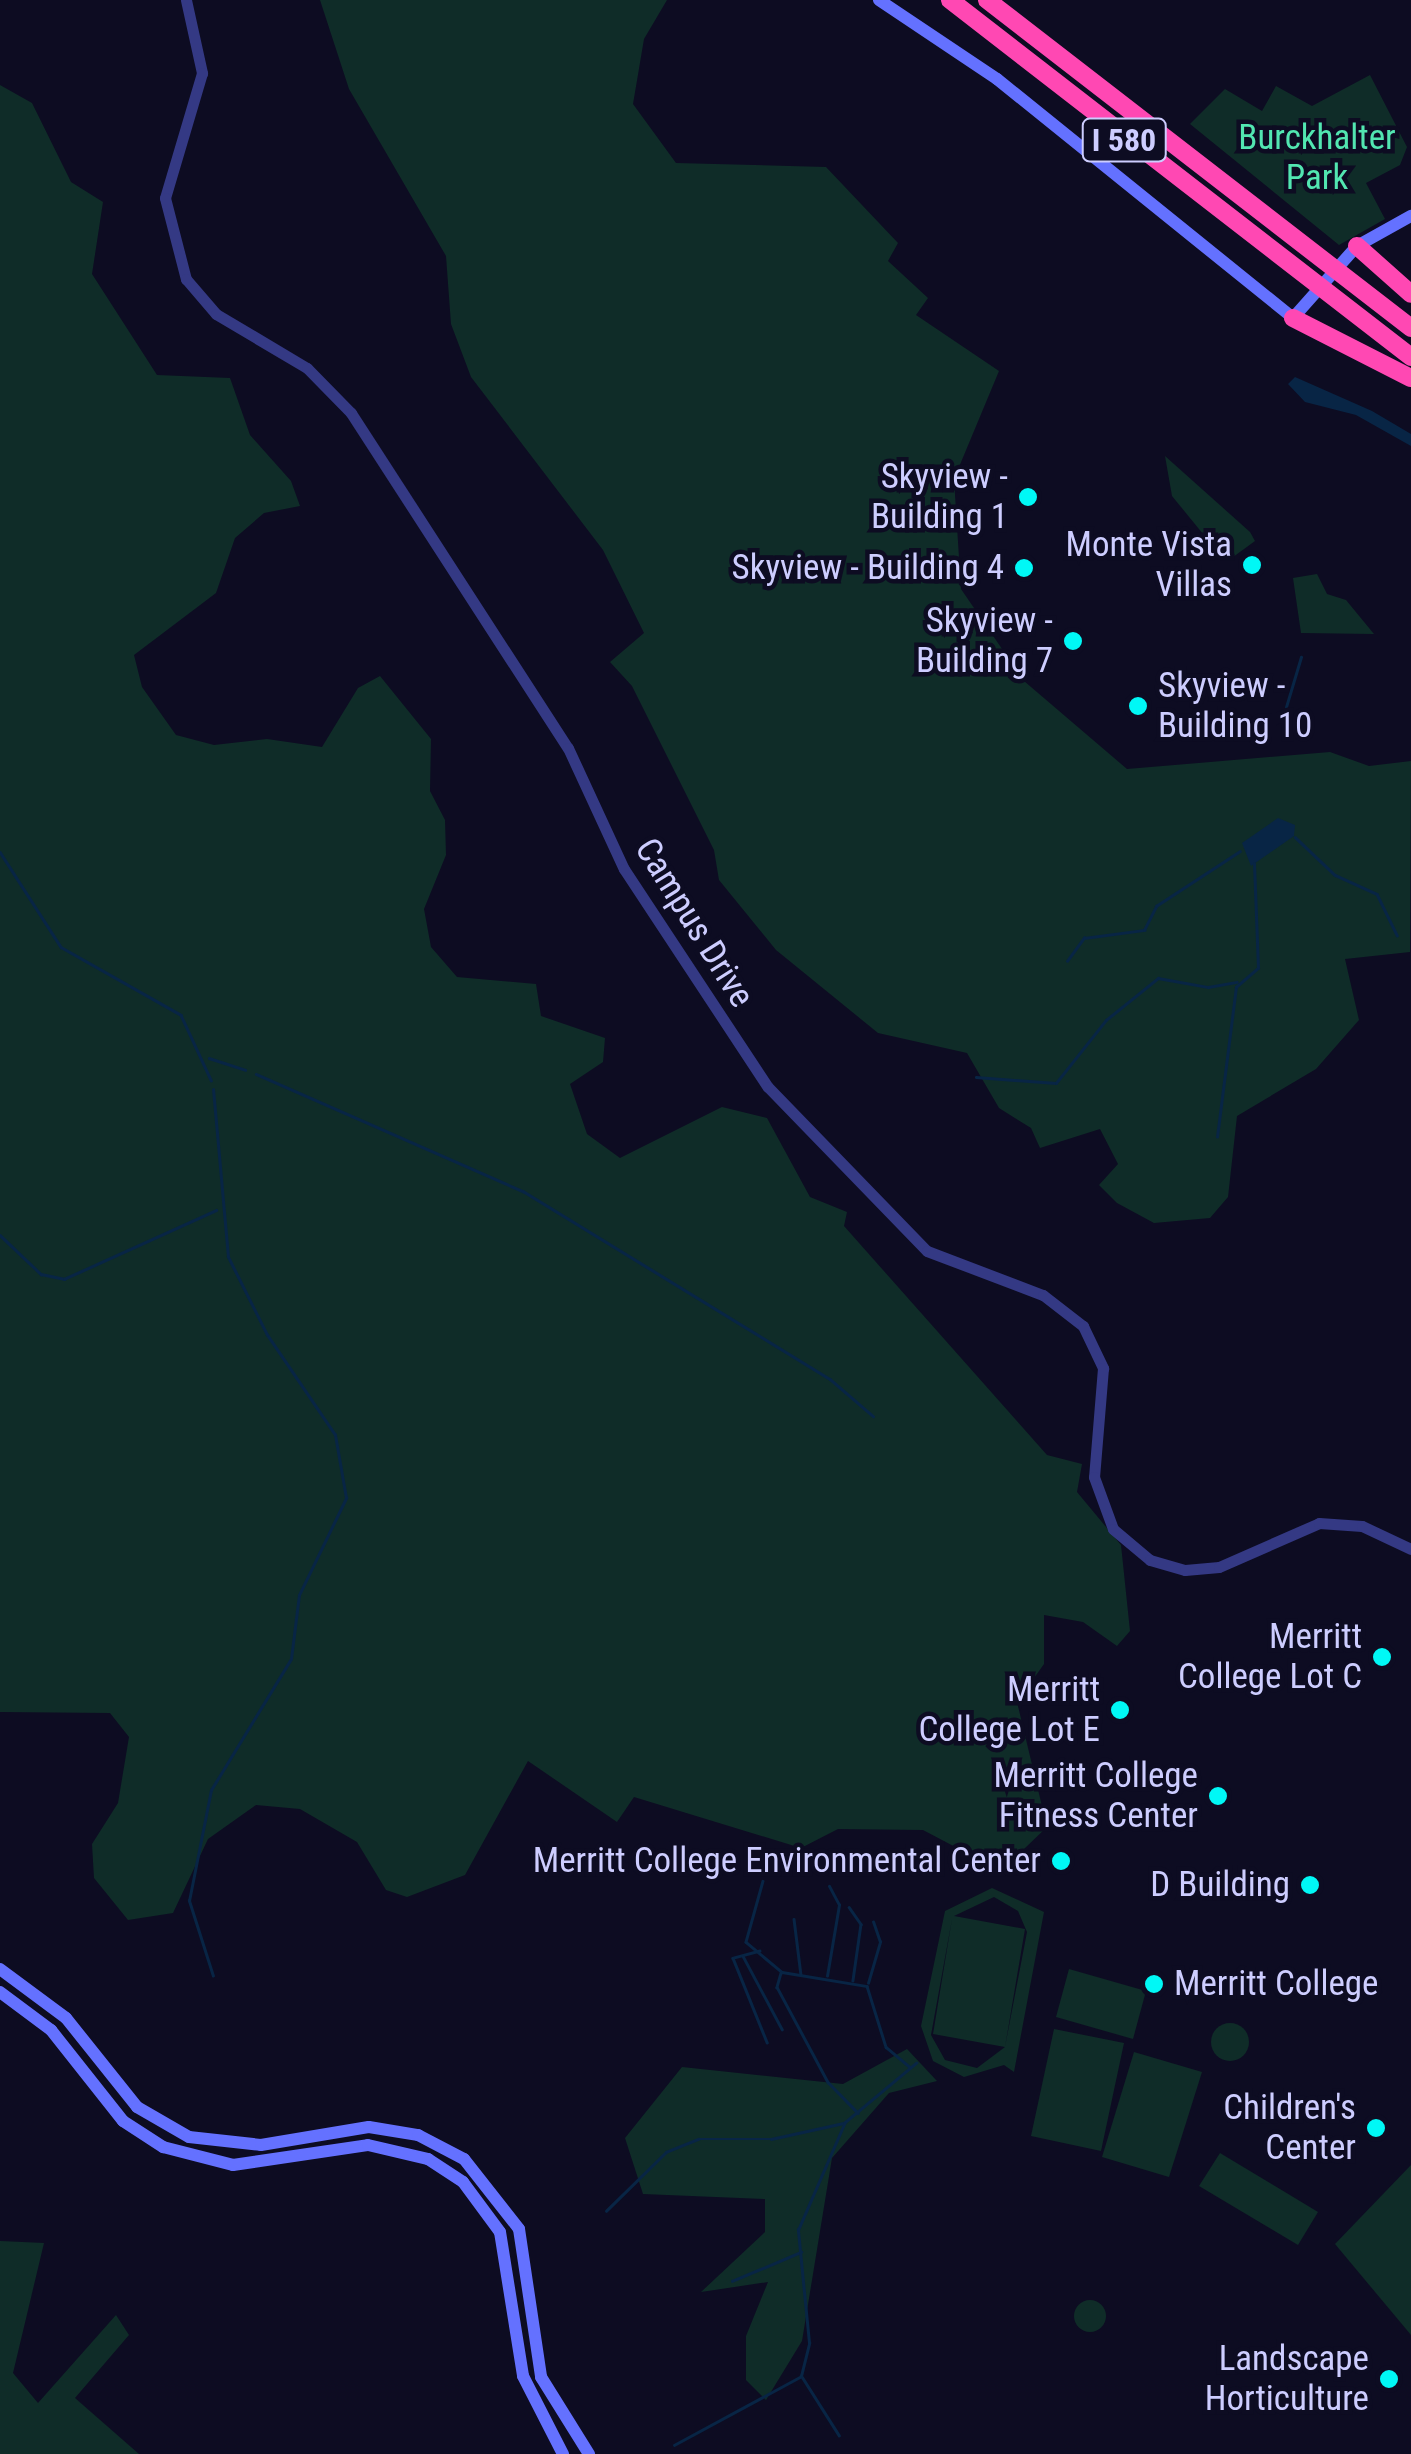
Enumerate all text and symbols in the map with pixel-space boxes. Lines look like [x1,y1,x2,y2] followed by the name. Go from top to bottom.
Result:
[1082,113,1166,167] road number: I 580
[1238,117,1396,199] park label: Burckhalter Park
[871,456,1008,538] place label: Skyview - Building 1
[1017,486,1039,508] marker: Skyview - Building 1
[1066,524,1232,606] place label: Monte Vista Villas
[732,547,1004,589] place label: Skyview - Building 4
[1241,554,1263,576] marker: Monte Vista Villas
[1013,557,1035,579] marker: Skyview - Building 4
[916,600,1053,682] place label: Skyview - Building 7
[1062,630,1084,652] marker: Skyview - Building 7
[1158,665,1312,747] place label: Skyview - Building 10
[1127,695,1149,717] marker: Skyview - Building 10
[626,831,762,1015] street label: Campus Drive
[1178,1616,1362,1698] place label: Merritt College Lot C
[1371,1646,1393,1668] marker: Merritt College Lot C
[918,1669,1100,1751] place label: Merritt College Lot E
[1109,1699,1131,1721] marker: Merritt College Lot E
[994,1755,1198,1837] place label: Merritt College Fitness Center
[1207,1785,1229,1807] marker: Merritt College Fitness Center
[533,1840,1041,1882] place label: Merritt College Environmental Center
[1050,1850,1072,1872] marker: Merritt College Environmental Center
[1150,1864,1290,1906] place label: D Building
[1299,1874,1321,1896] marker: D Building
[1174,1963,1378,2005] place label: Merritt College
[1143,1973,1165,1995] marker: Merritt College
[1223,2087,1356,2169] place label: Children's Center
[1365,2117,1387,2139] marker: Children's Center
[1205,2338,1369,2420] place label: Landscape Horticulture
[1378,2368,1400,2390] marker: Landscape Horticulture

